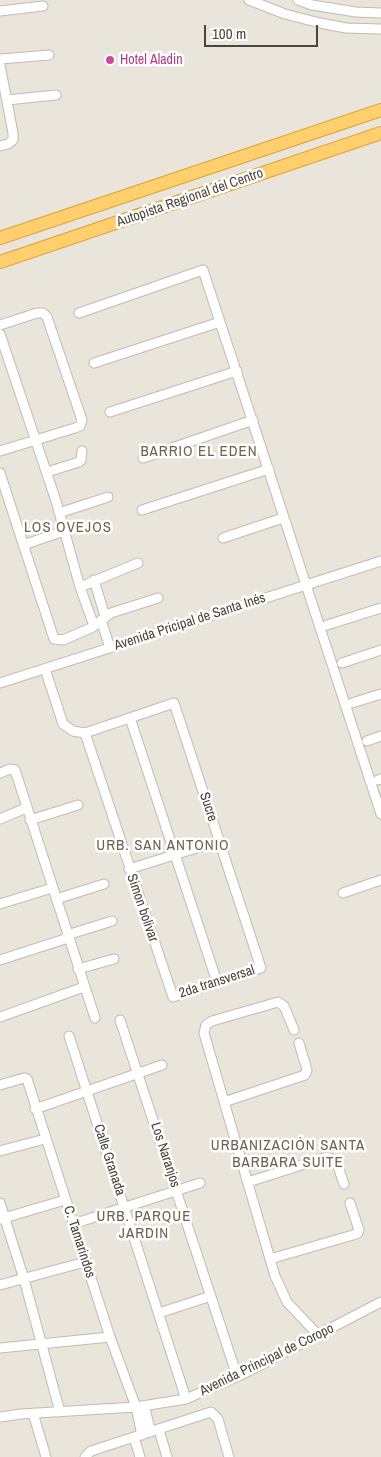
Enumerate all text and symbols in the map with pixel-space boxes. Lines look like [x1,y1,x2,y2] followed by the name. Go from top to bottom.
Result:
[206,15,320,47] scale bar
[212,23,246,44] text: 100 m
[120,52,183,68] place label: Hotel Aladin
[104,54,116,66] marker: Hotel Aladin
[115,165,265,231] street label: Autopista Regional del Centro
[139,443,259,461] district label: BARRIO EL EDEN
[23,519,113,537] district label: LOS OVEJOS
[112,590,268,654] street label: Avenida Pricipal de Santa Inés
[195,790,221,824] street label: Sucre
[94,837,232,855] district label: URB. SAN ANTONIO
[123,872,161,944] street label: Simon bolivar
[177,962,257,1002] street label: 2da transversal
[147,1120,183,1190] street label: Los Naranjos
[90,1122,128,1198] street label: Calle Granada
[209,1137,367,1172] district label: URBANIZACIÓN SANTA BARBARA SUITE
[59,1204,99,1280] street label: C. Tamarindos
[95,1208,193,1243] district label: URB. PARQUE JARDIN
[197,1320,337,1400] street label: Avenida Principal de Coropo

